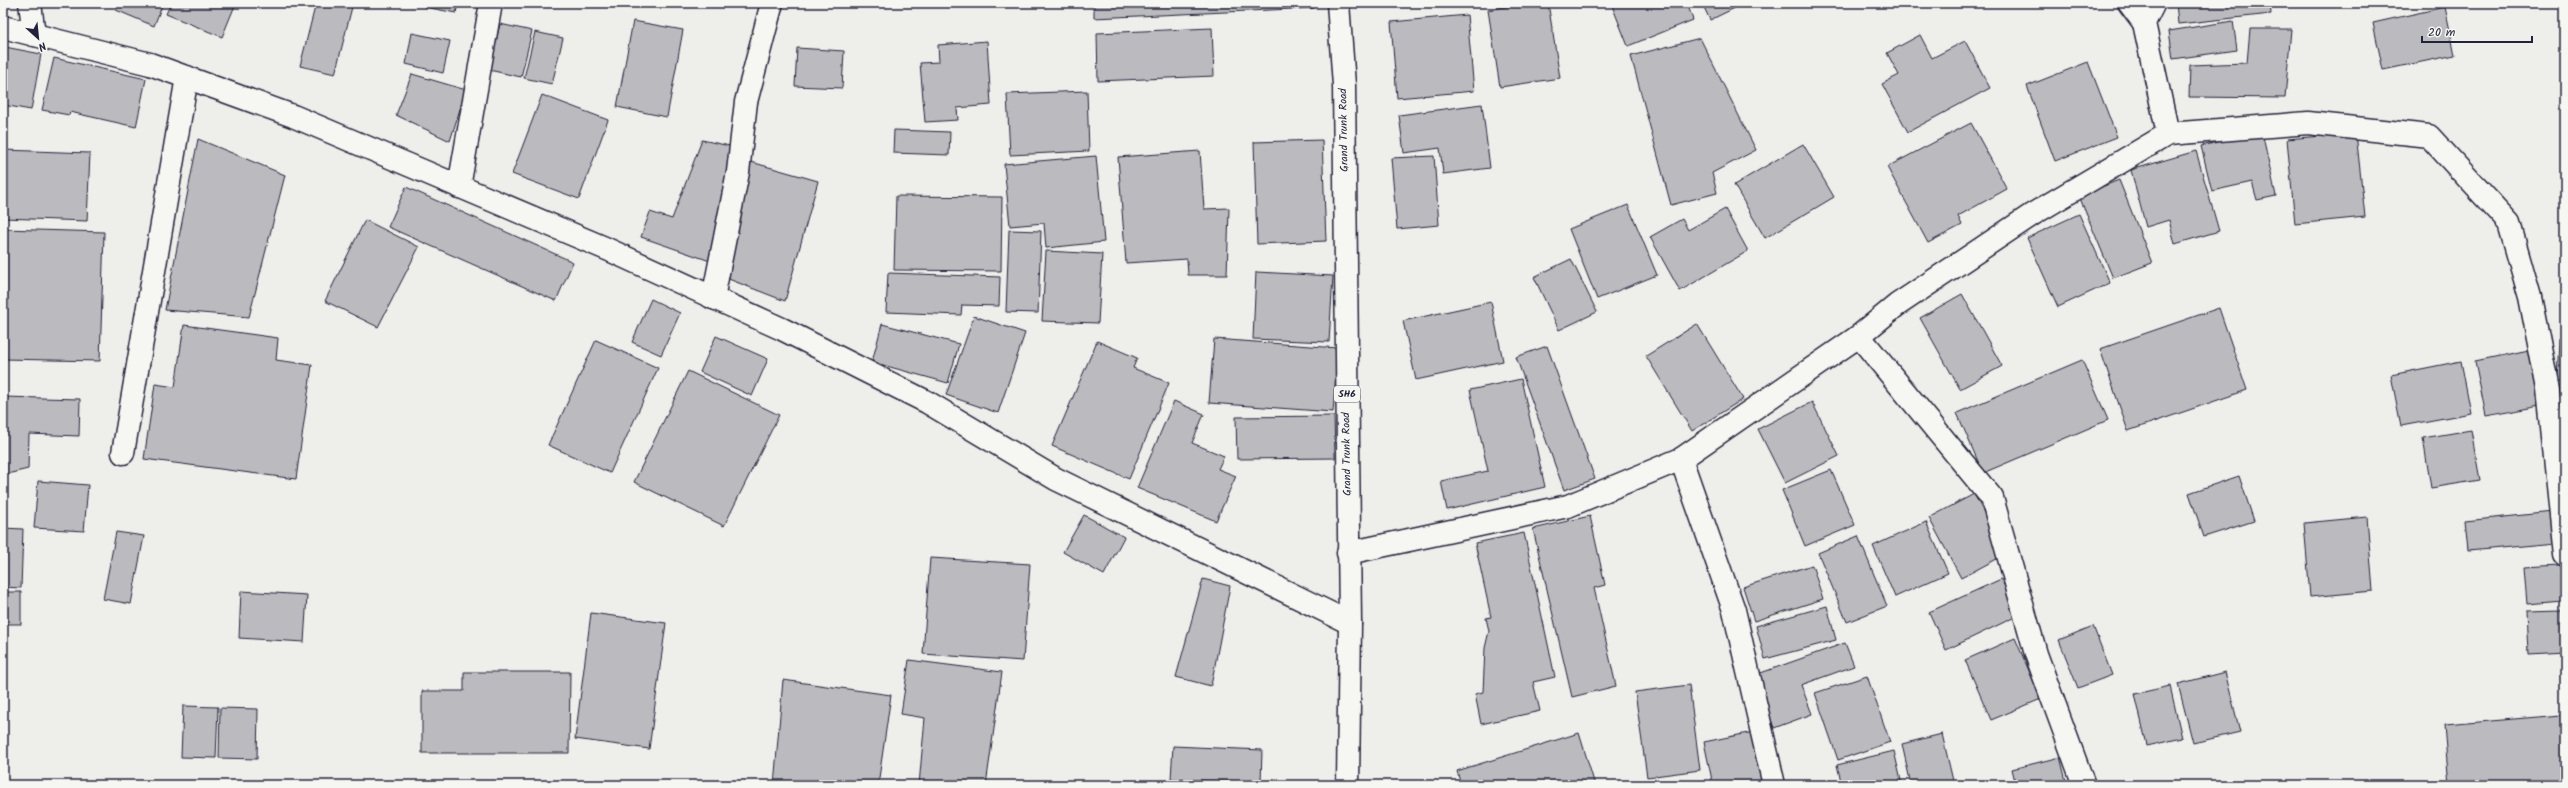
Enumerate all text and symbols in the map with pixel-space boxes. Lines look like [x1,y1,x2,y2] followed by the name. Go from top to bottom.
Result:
[18,18,58,58] north arrow
[2422,18,2532,44] scale bar
[2428,23,2456,42] text: 20 m
[35,36,49,56] text: N
[1334,88,1354,172] street label: Grand Trunk Road
[1334,386,1360,402] road number: SH6
[1337,412,1357,496] street label: Grand Trunk Road

